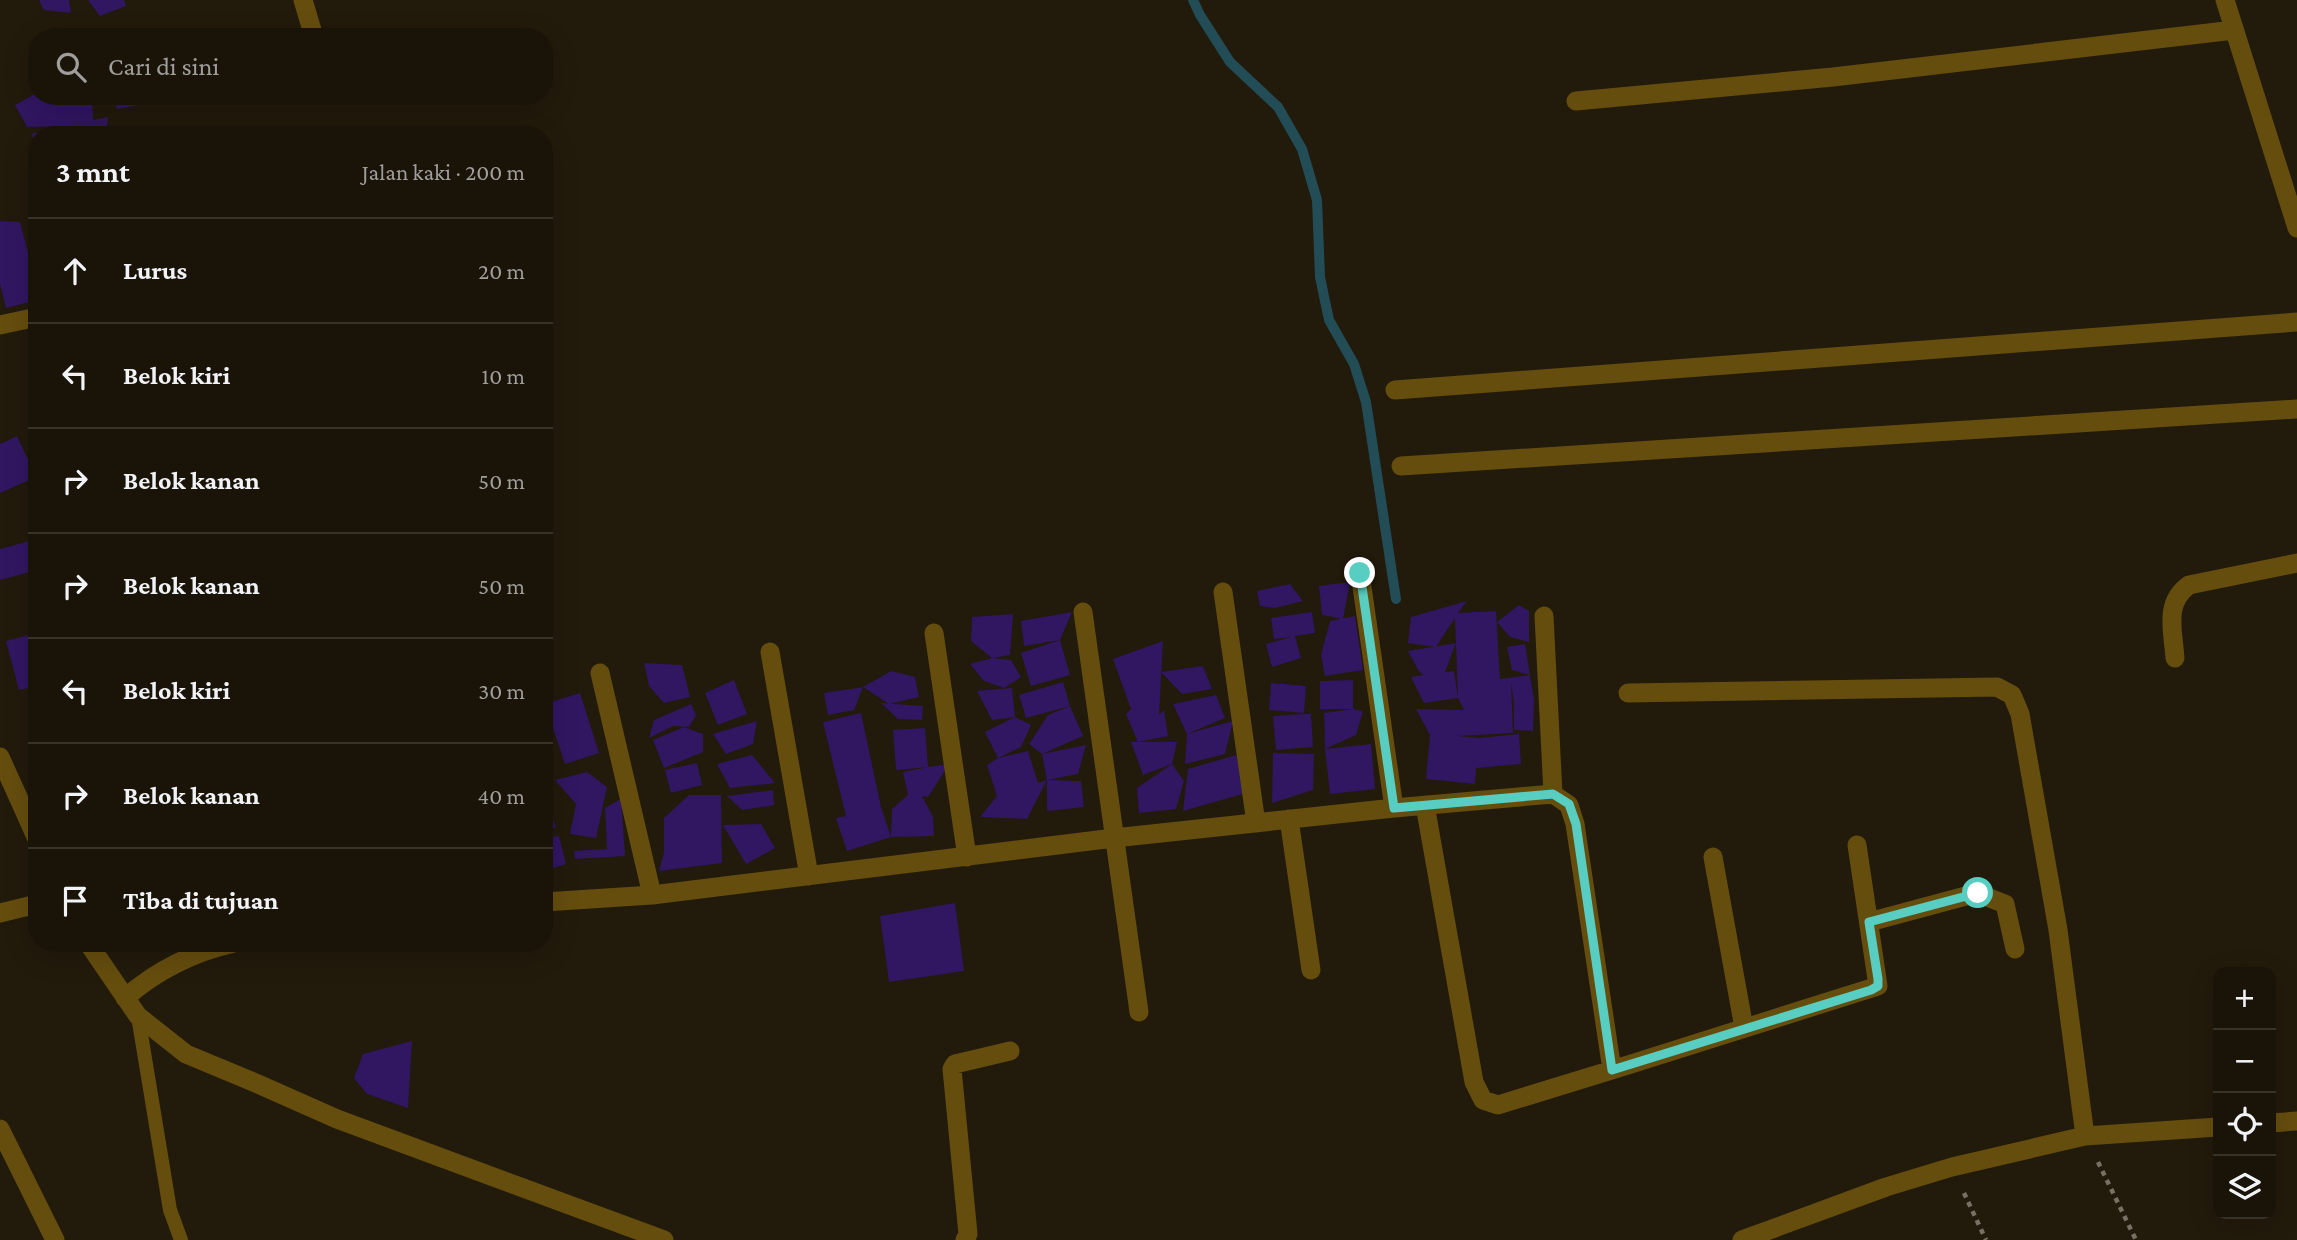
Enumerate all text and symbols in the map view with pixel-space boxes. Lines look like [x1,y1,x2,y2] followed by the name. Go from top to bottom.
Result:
[28,28,553,105] search box
[52,48,90,86] icon: search
[108,52,219,81] text: Cari di sini
[56,155,130,188] text: 3 mnt
[362,159,525,185] text: Jalan kaki · 200 m
[56,252,94,290] icon: ahead
[123,256,187,285] text: Lurus
[478,258,525,284] text: 20 m
[56,357,94,395] icon: left
[123,361,230,390] text: Belok kiri
[482,363,525,389] text: 10 m
[56,462,94,500] icon: right
[123,466,260,495] text: Belok kanan
[478,468,525,494] text: 50 m
[1344,557,1375,588] route end
[56,567,94,605] icon: right
[123,571,260,600] text: Belok kanan
[478,573,525,599] text: 50 m
[56,672,94,710] icon: left
[123,676,230,705] text: Belok kiri
[478,678,525,704] text: 30 m
[56,777,94,815] icon: right
[123,781,260,810] text: Belok kanan
[477,783,525,809] text: 40 m
[1962,877,1993,908] route start
[56,882,94,920] icon: arrive
[123,886,278,915] text: Tiba di tujuan
[2213,967,2276,1219] map controls
[2213,967,2276,1030] button: +
[2213,1030,2276,1093] button: −
[2213,1093,2276,1156] button: locate
[2213,1156,2276,1219] button: layers

